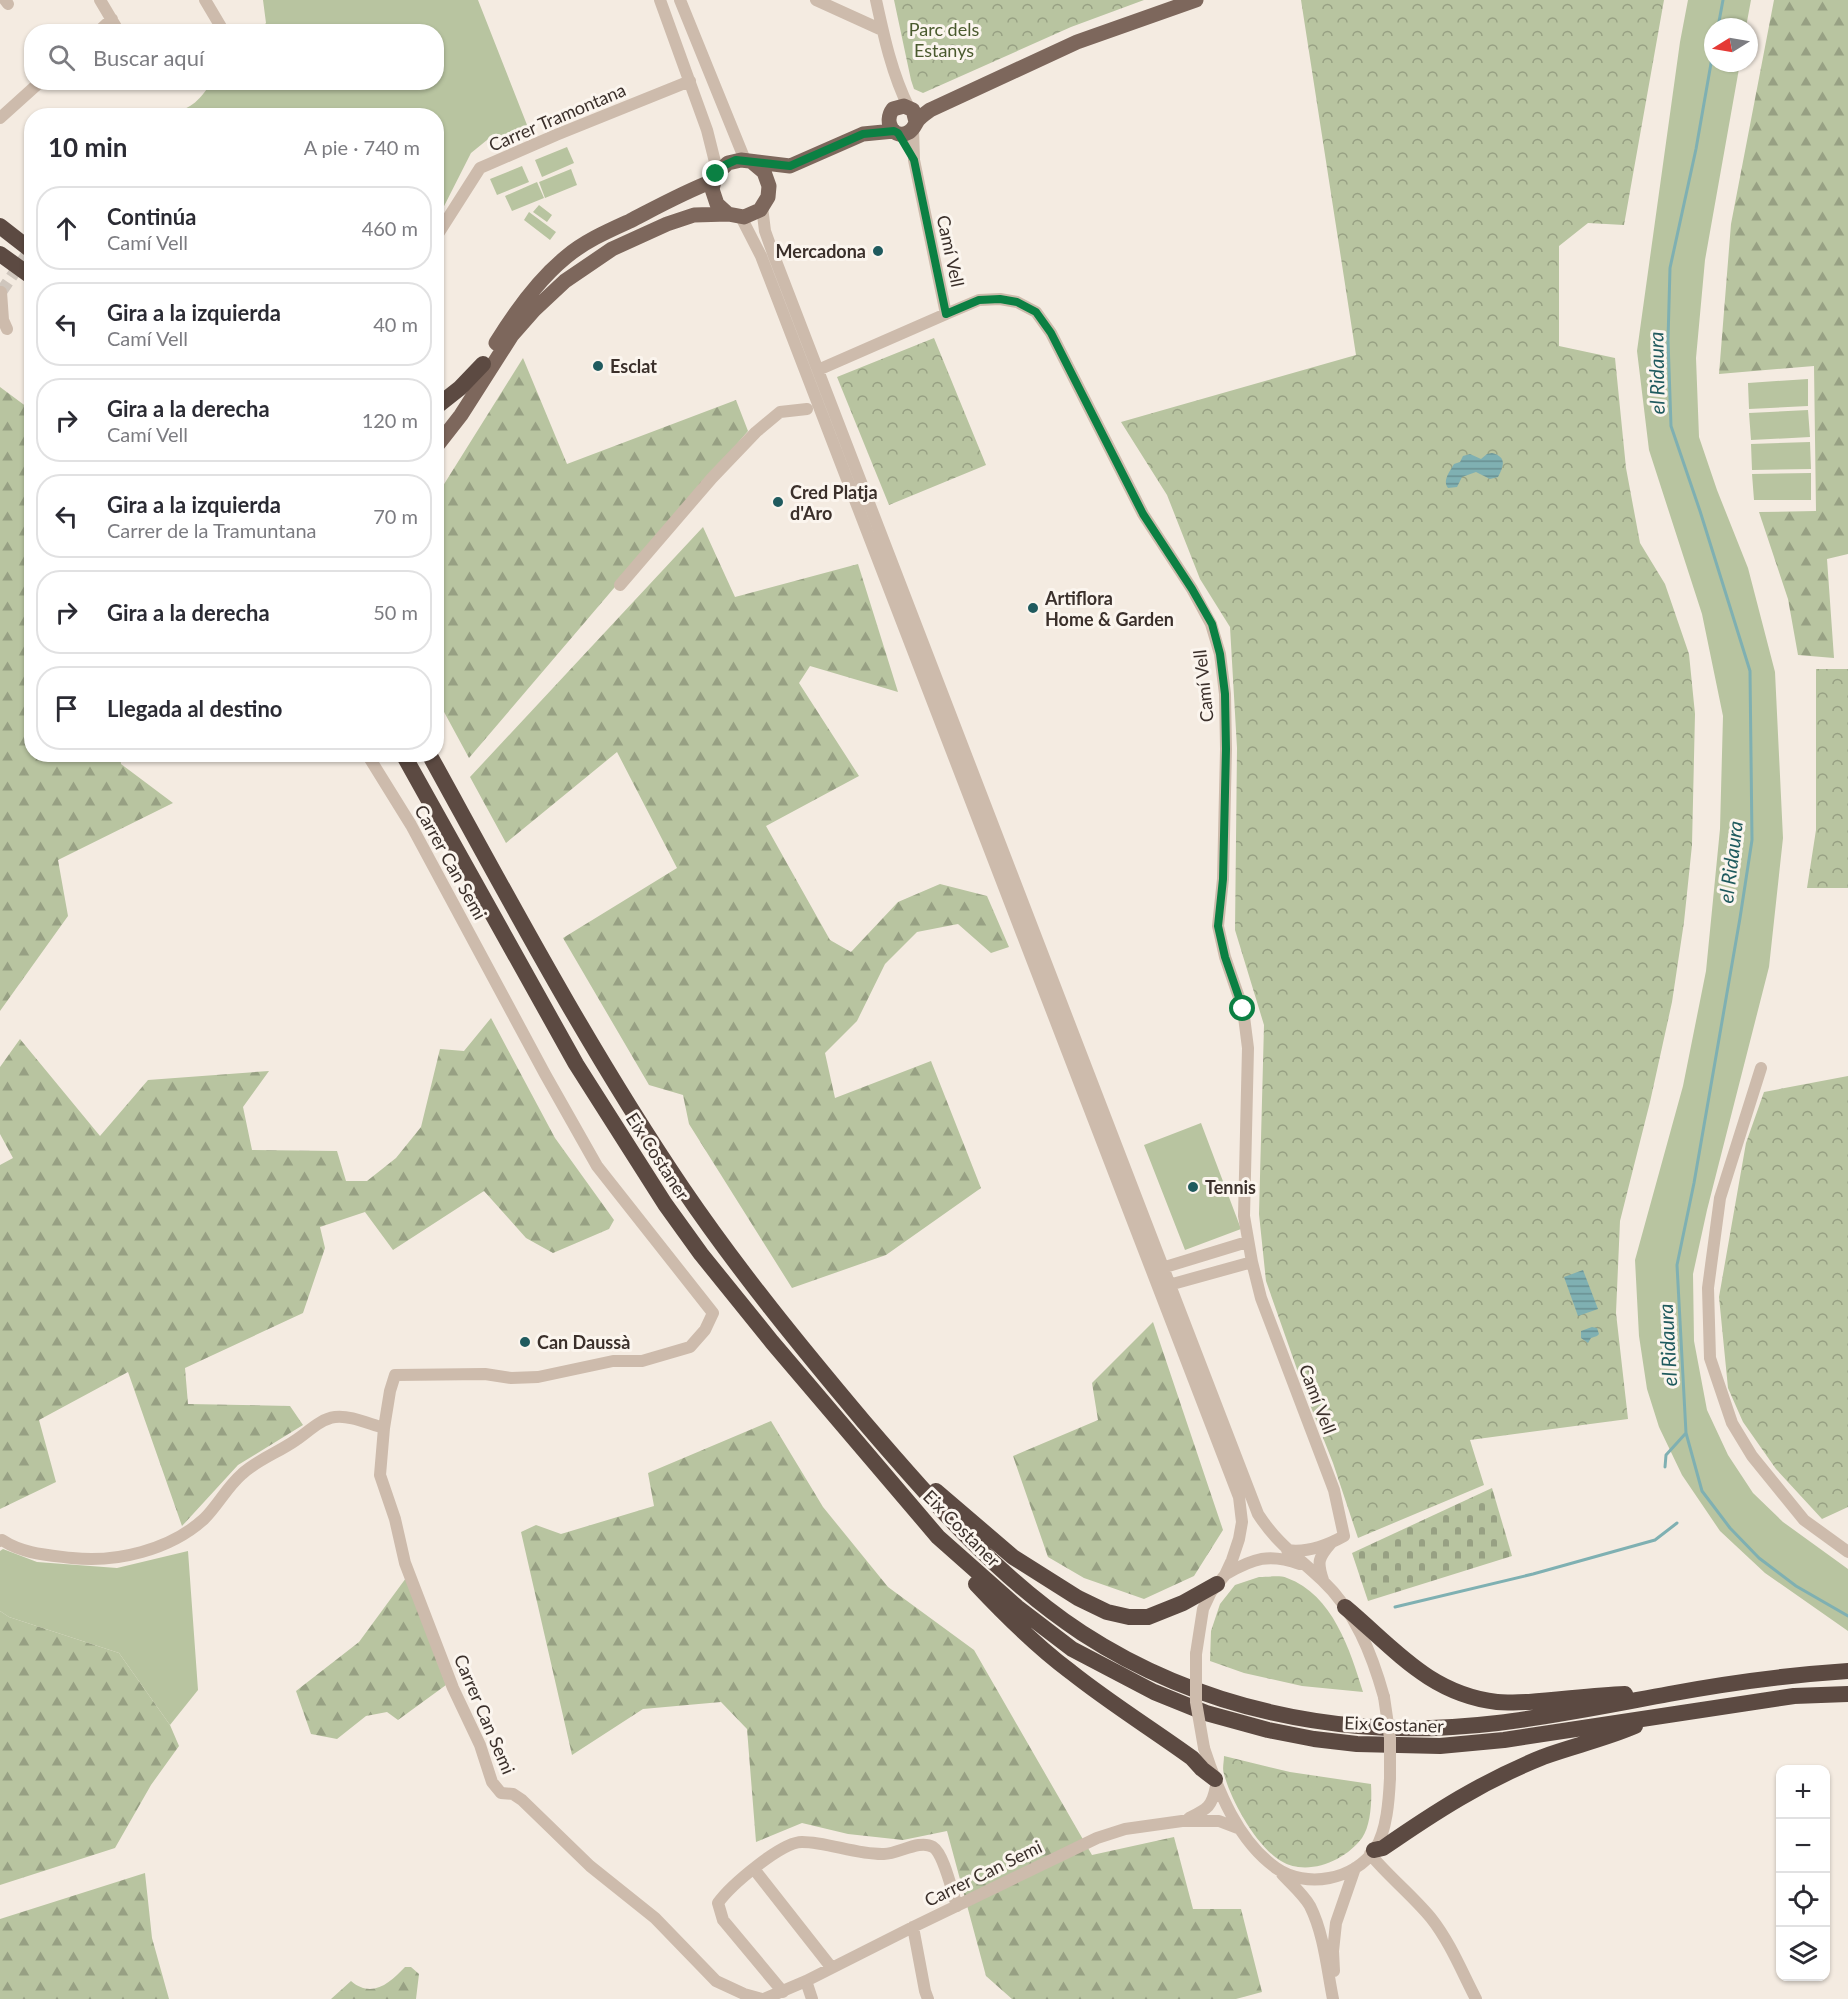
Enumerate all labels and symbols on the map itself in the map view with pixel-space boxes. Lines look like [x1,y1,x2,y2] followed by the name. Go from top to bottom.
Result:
[909,18,979,61] park label: Parc dels Estanys
[1704,18,1758,72] north arrow
[485,78,629,156] street label: Carrer Tramontana
[702,160,728,186] route end
[933,213,969,289] street label: Camí Vell
[776,240,866,262] place label: Mercadona
[871,244,885,258] marker: Mercadona
[1643,331,1669,415] water label: el Ridaura
[610,355,657,377] place label: Esclat
[591,359,605,373] marker: Esclat
[790,481,878,524] place label: Cred Platja d'Aro
[771,495,785,509] marker: Cred Platja d'Aro
[1044,587,1174,630] place label: Artiflora Home & Garden
[1026,601,1040,615] marker: Artiflora Home & Garden
[1188,649,1218,723] street label: Camí Vell
[410,801,492,923] street label: Carrer Can Semi
[1713,819,1747,905] water label: el Ridaura
[1229,995,1255,1021] route start
[622,1108,695,1204] street label: Eix Costaner
[1205,1176,1256,1198] place label: Tennis
[1186,1180,1200,1194] marker: Tennis
[1653,1303,1681,1387] water label: el Ridaura
[537,1331,630,1353] place label: Can Daussà
[518,1335,532,1349] marker: Can Daussà
[1295,1361,1341,1437] street label: Camí Vell
[919,1485,1005,1571] street label: Eix Costaner
[450,1651,520,1777] street label: Carrer Can Semi
[1344,1711,1445,1737] street label: Eix Costaner
[921,1835,1045,1911] street label: Carrer Can Semi

